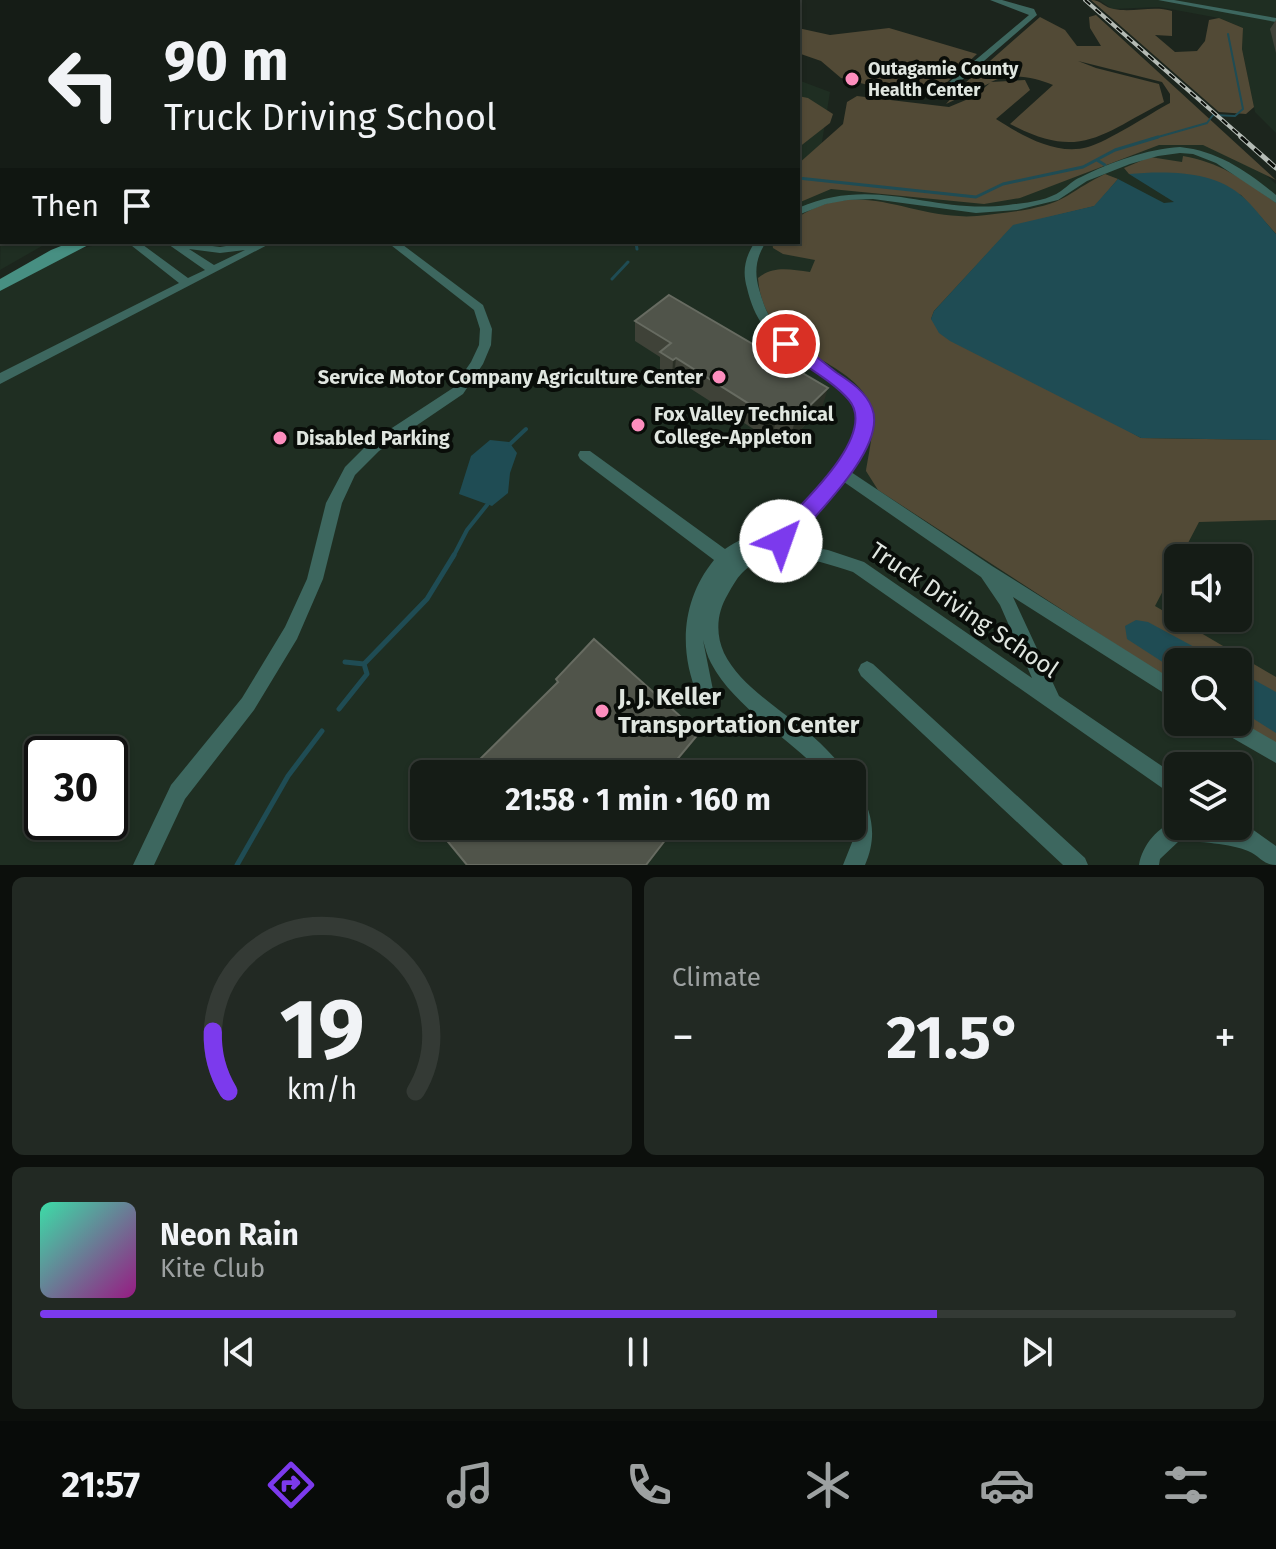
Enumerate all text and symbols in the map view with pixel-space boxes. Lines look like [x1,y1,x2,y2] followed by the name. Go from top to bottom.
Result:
[164,28,289,95] text: 90 m
[32,32,136,136] icon: left
[868,58,1019,101] place label: Outagamie County Health Center
[843,70,861,88] marker: Outagamie County Health Center
[164,96,497,140] text: Truck Driving School
[115,184,159,228] icon: arrive
[32,188,99,224] text: Then
[752,310,820,378] pin
[764,322,808,366] icon: arrive
[318,365,704,389] place label: Service Motor Company Agriculture Center
[710,368,728,386] marker: Service Motor Company Agriculture Center
[654,402,834,449] place label: Fox Valley Technical College-Appleton
[629,416,647,434] marker: Fox Valley Technical College-Appleton
[296,426,451,450] place label: Disabled Parking
[271,429,289,447] marker: Disabled Parking
[739,499,823,583] position arrow
[864,536,1064,684] street label: Truck Driving School
[1164,544,1252,840] map controls
[1164,544,1252,632] button: sound
[1164,648,1252,736] button: search
[617,683,860,739] place label: J. J. Keller Transportation Center
[593,702,611,720] marker: J. J. Keller Transportation Center
[24,736,128,840] speed limit sign: 30
[1164,752,1252,840] button: layers
[505,782,771,818] text: 21:58 · 1 min · 160 m
[672,962,761,993] text: Climate
[279,980,365,1080] text: 19
[886,1002,1022,1074] text: 21.5°
[672,1011,694,1064] text: −
[1214,1011,1236,1064] text: +
[287,1072,357,1107] text: km/h
[160,1217,299,1253] text: Neon Rain
[160,1253,265,1284] text: Kite Club
[217,1330,261,1374] icon: previous
[616,1330,660,1374] icon: pause
[1015,1330,1059,1374] icon: next
[263,1457,319,1513] icon: directions
[442,1457,498,1513] icon: music
[621,1457,677,1513] icon: phone
[800,1457,856,1513] icon: climate
[979,1457,1035,1513] icon: car
[1158,1457,1214,1513] icon: filters
[62,1463,140,1507] text: 21:57

